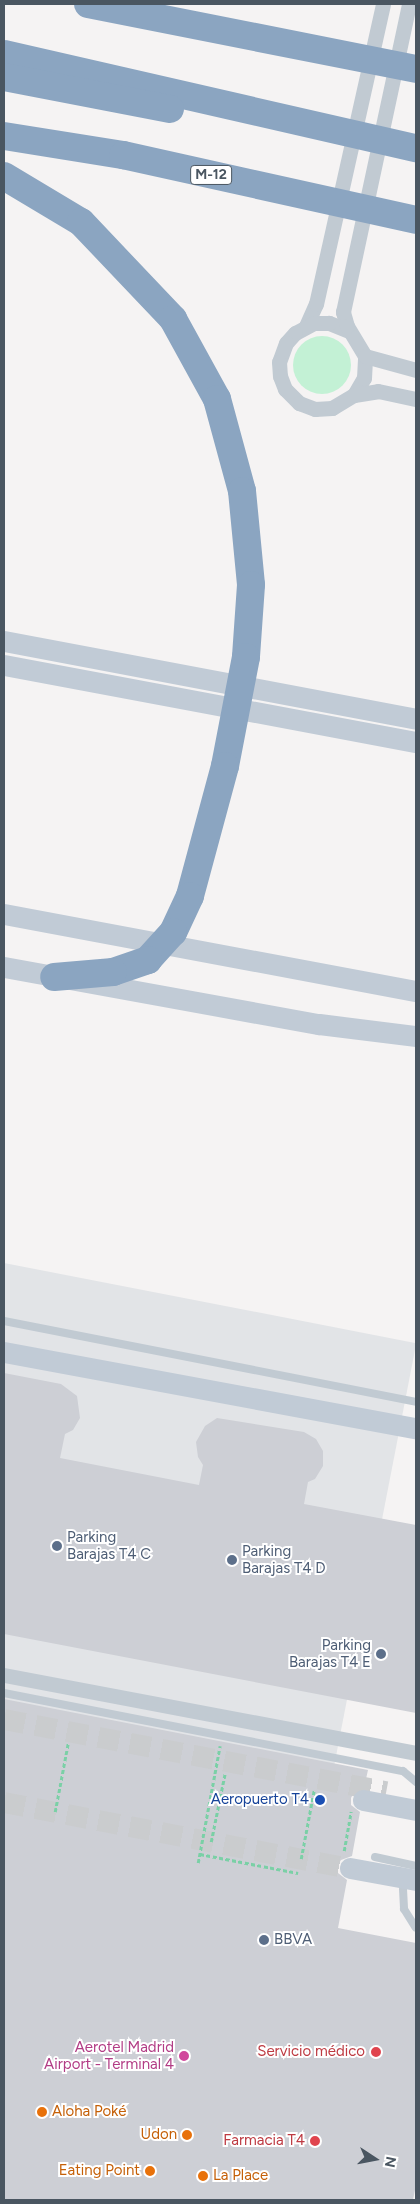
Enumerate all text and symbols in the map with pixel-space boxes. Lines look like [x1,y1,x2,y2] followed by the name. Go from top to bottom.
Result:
[190,164,232,186] road number: M-12
[67,1528,151,1563] place label: Parking Barajas T4 C
[51,1540,63,1552] marker: Parking Barajas T4 C
[242,1542,326,1577] place label: Parking Barajas T4 D
[226,1554,238,1566] marker: Parking Barajas T4 D
[289,1636,371,1671] place label: Parking Barajas T4 E
[375,1648,387,1660] marker: Parking Barajas T4 E
[211,1791,309,1809] place label: Aeropuerto T4
[313,1793,327,1807] marker: Aeropuerto T4
[274,1931,312,1949] place label: BBVA
[258,1934,270,1946] marker: BBVA
[44,2038,174,2073] place label: Aerotel Madrid Airport - Terminal 4
[257,2043,365,2061] place label: Servicio médico
[369,2045,383,2059] marker: Servicio médico
[178,2050,190,2062] marker: Aerotel Madrid Airport - Terminal 4
[52,2103,126,2121] place label: Aloha Poké
[36,2106,48,2118] marker: Aloha Poké
[141,2126,177,2144] place label: Udon
[181,2129,193,2141] marker: Udon
[223,2132,305,2150] place label: Farmacia T4
[350,2134,400,2184] north arrow
[309,2135,321,2147] marker: Farmacia T4
[381,2155,400,2169] text: N
[59,2162,140,2180] place label: Eating Point
[144,2165,156,2177] marker: Eating Point
[213,2167,268,2185] place label: La Place
[197,2170,209,2182] marker: La Place

